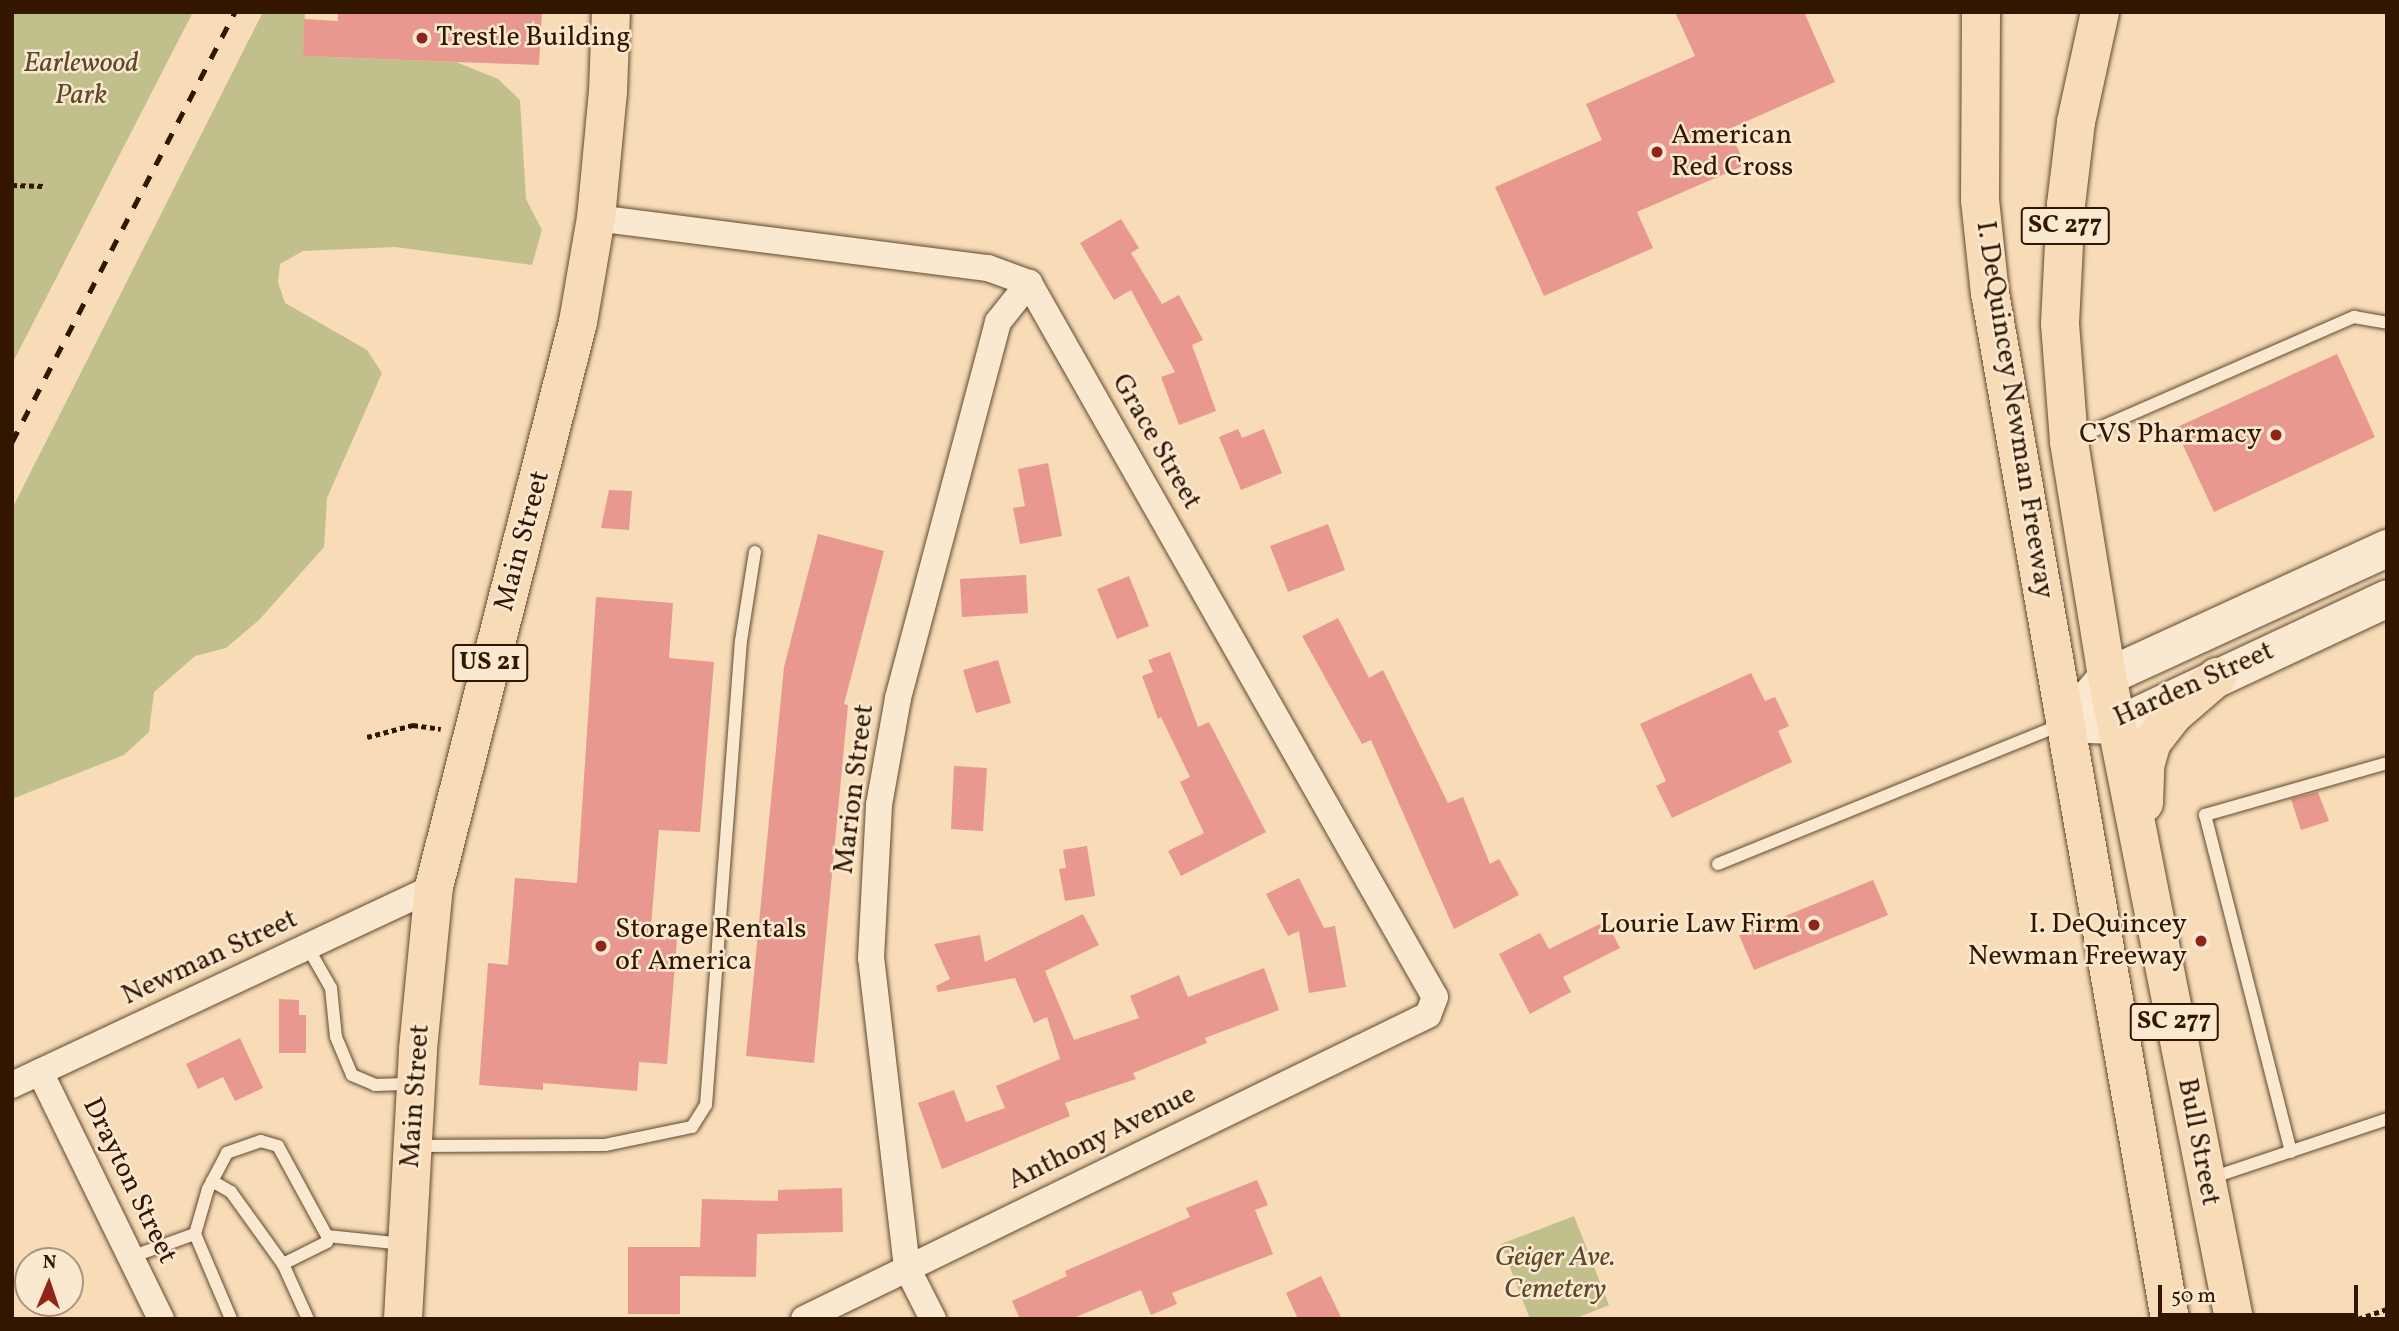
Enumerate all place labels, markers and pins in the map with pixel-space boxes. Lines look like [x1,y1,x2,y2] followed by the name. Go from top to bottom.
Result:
[436,21,631,55] place label: Trestle Building
[414,30,430,46] marker: Trestle Building
[1671,119,1793,185] place label: American Red Cross
[1649,144,1665,160] marker: American Red Cross
[2079,418,2262,452] place label: CVS Pharmacy
[2268,427,2284,443] marker: CVS Pharmacy
[1599,908,1800,942] place label: Lourie Law Firm
[1968,908,2187,974] place label: I. DeQuincey Newman Freeway
[615,913,806,979] place label: Storage Rentals of America
[1806,917,1822,933] marker: Lourie Law Firm
[2193,933,2209,949] marker: I. DeQuincey Newman Freeway
[593,938,609,954] marker: Storage Rentals of America

